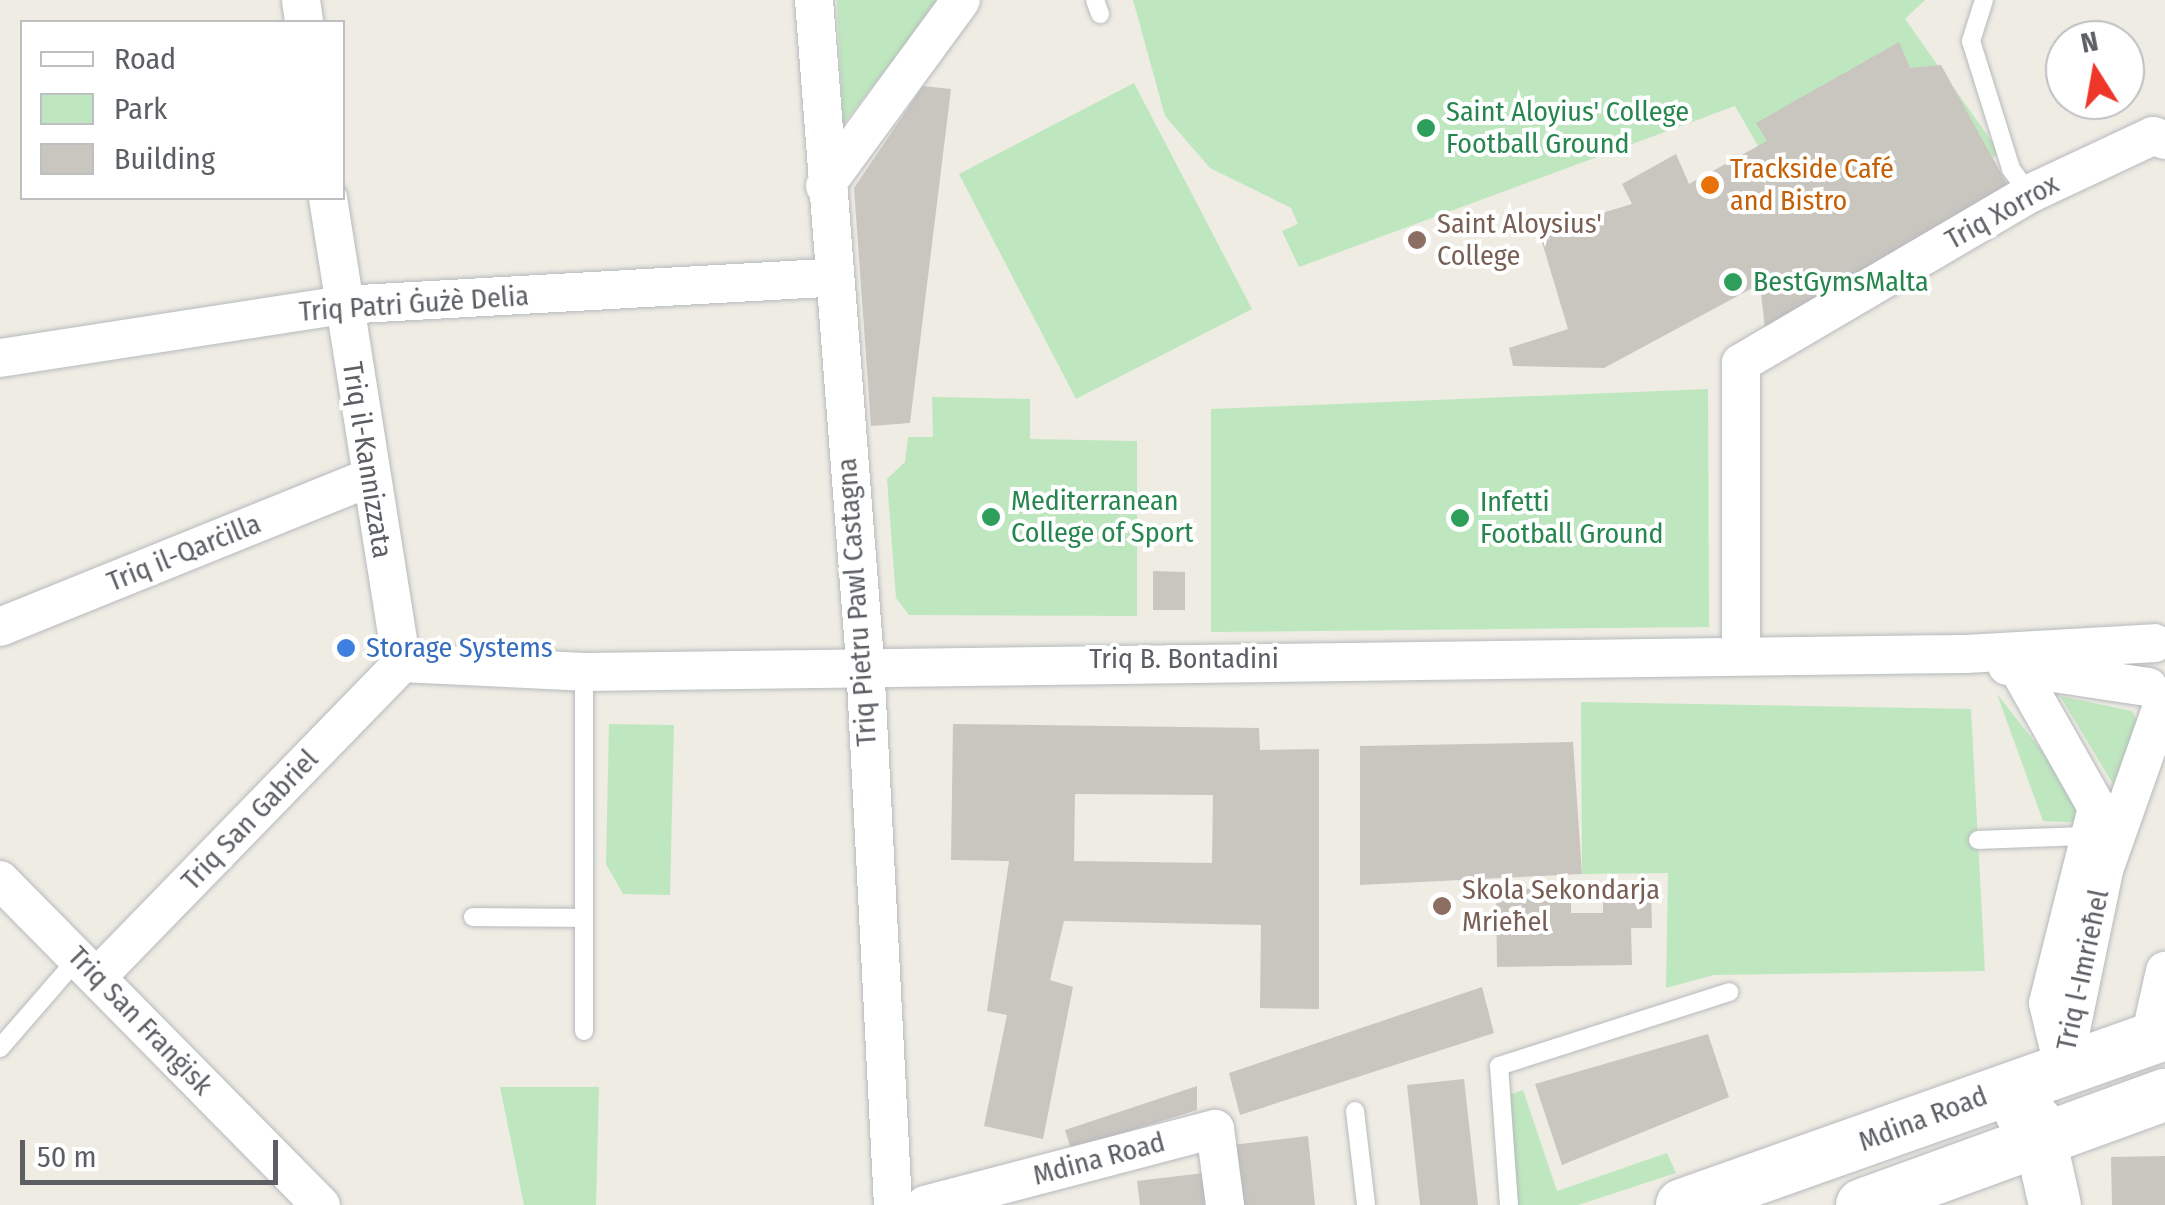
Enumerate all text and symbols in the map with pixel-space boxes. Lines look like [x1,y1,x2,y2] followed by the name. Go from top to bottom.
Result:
[20,20,345,200] legend
[2045,20,2145,120] north arrow
[2078,24,2101,60] text: N
[114,41,176,77] text: Road
[114,91,167,127] text: Park
[1446,95,1689,161] place label: Saint Aloyius' College Football Ground
[1415,117,1437,139] marker: Saint Aloyius' College Football Ground
[114,141,215,177] text: Building
[1730,152,1894,218] place label: Trackside Café and Bistro
[1940,167,2064,257] street label: Triq Xorrox
[1699,174,1721,196] marker: Trackside Café and Bistro
[1437,207,1602,273] place label: Saint Aloysius' College
[1406,229,1428,251] marker: Saint Aloysius' College
[1753,265,1929,299] place label: BestGymsMalta
[1722,271,1744,293] marker: BestGymsMalta
[298,279,530,329] street label: Triq Patri Ġużè Delia
[335,360,399,560] street label: Triq il-Kannizzata
[830,457,884,747] street label: Triq Pietru Pawl Castagna
[1011,484,1193,550] place label: Mediterranean College of Sport
[1480,485,1664,551] place label: Infetti Football Ground
[980,506,1002,528] marker: Mediterranean College of Sport
[102,507,266,599] street label: Triq il-Qarċilla
[1449,507,1471,529] marker: Infetti Football Ground
[366,631,553,665] place label: Storage Systems
[335,637,357,659] marker: Storage Systems
[1089,642,1279,676] street label: Triq B. Bontadini
[175,743,325,897] street label: Triq San Gabriel
[1462,873,1660,939] place label: Skola Sekondarja Mrieħel
[2050,886,2116,1054] street label: Triq l-Imrieħel
[1431,895,1453,917] marker: Skola Sekondarja Mrieħel
[61,940,219,1102] street label: Triq San Franġisk
[1854,1079,1992,1159] street label: Mdina Road
[25,1120,282,1182] scale bar
[1029,1125,1169,1193] street label: Mdina Road
[37,1139,97,1175] text: 50 m

